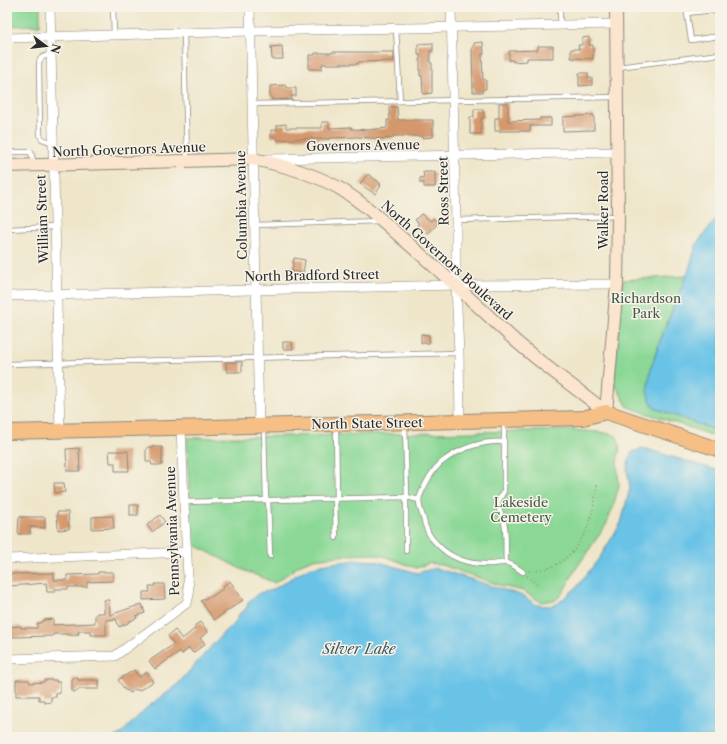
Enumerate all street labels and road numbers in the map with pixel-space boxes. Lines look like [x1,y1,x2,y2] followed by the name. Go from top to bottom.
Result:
[306,136,420,154] street label: Governors Avenue
[52,138,206,160] street label: North Governors Avenue
[232,150,250,260] street label: Columbia Avenue
[434,156,452,226] street label: Ross Street
[595,170,611,250] street label: Walker Road
[32,174,52,265] street label: William Street
[378,197,516,323] street label: North Governors Boulevard
[244,266,380,284] street label: North Bradford Street
[311,414,423,432] street label: North State Street
[162,466,182,596] street label: Pennsylvania Avenue

